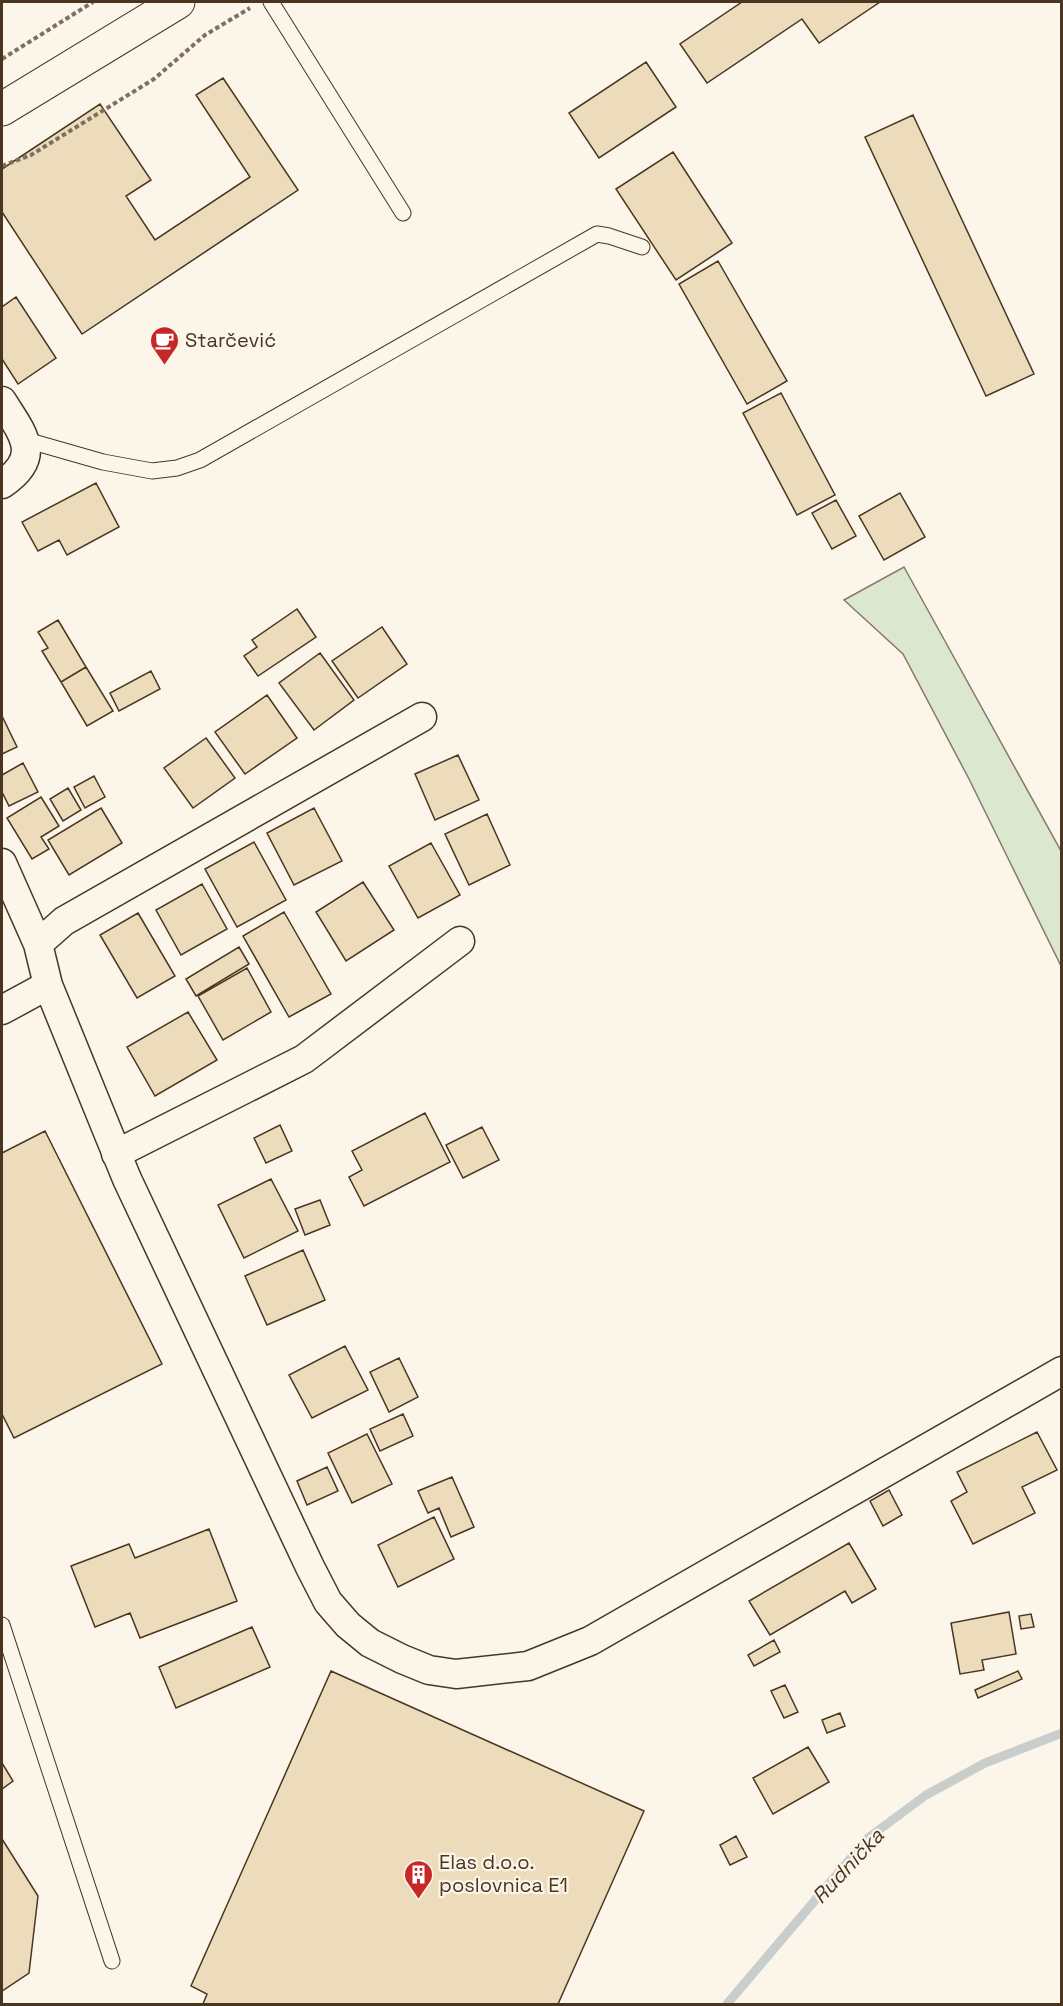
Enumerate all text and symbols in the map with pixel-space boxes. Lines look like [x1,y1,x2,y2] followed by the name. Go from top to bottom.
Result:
[148,324,180,366] cafe icon: Starčević
[185,327,276,353] place label: Starčević
[806,1822,890,1909] water label: Rudnička
[439,1849,568,1898] place label: Elas d.o.o. poslovnica E1
[402,1858,434,1900] building icon: Elas d.o.o. poslovnica E1

